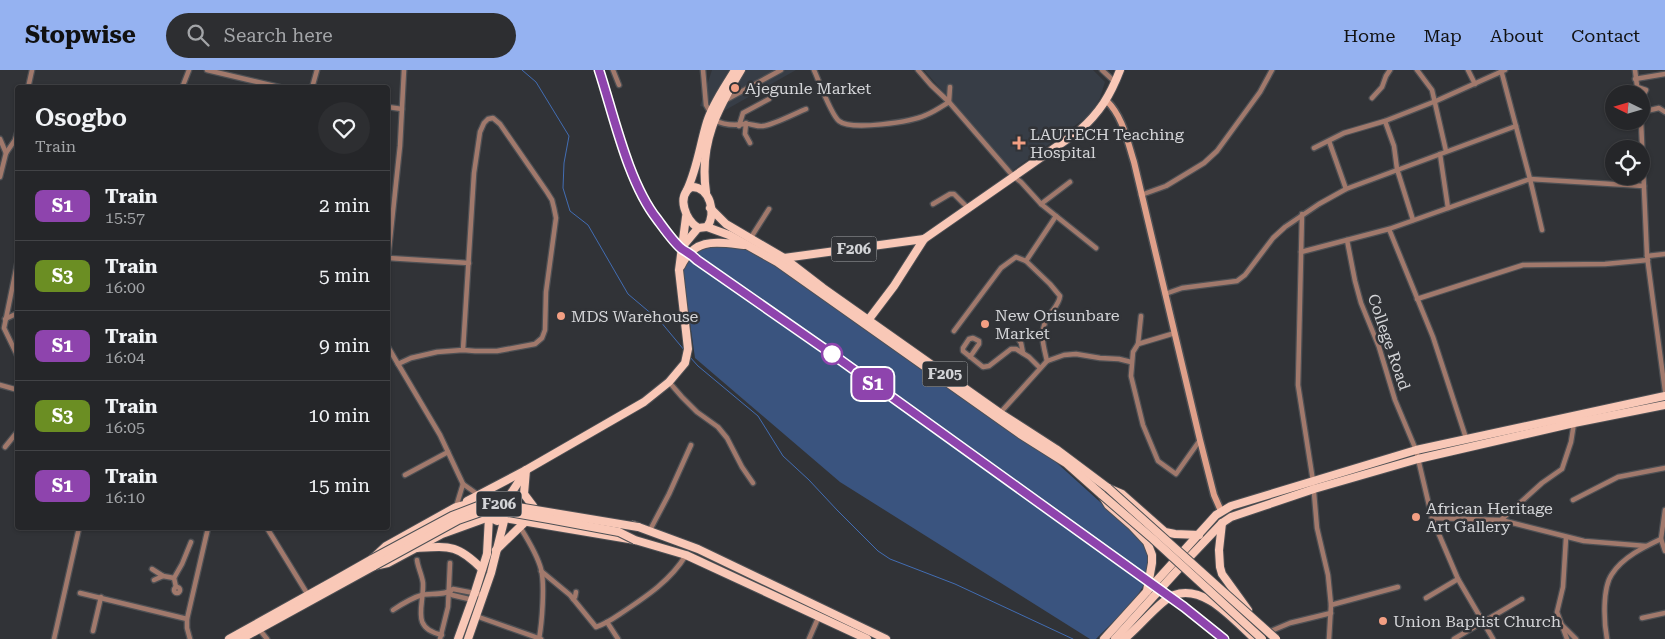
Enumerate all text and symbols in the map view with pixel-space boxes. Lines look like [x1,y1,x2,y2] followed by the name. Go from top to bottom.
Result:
[166,13,516,58] search box
[25,21,136,49] text: Stopwise
[184,21,212,49] icon: search
[224,24,333,47] text: Search here
[1343,25,1395,46] text: Home
[1423,25,1462,46] text: Map
[1490,25,1543,46] text: About
[1571,25,1640,46] text: Contact
[745,79,871,98] place label: Ajegunle Market
[729,82,741,94] marker: Ajegunle Market
[1605,85,1650,130] north arrow
[1605,85,1650,185] map controls
[318,102,370,154] button: heart
[35,104,127,132] text: Osogbo
[1030,125,1185,162] place label: LAUTECH Teaching Hospital
[1012,136,1026,150] marker: LAUTECH Teaching Hospital
[35,137,76,156] text: Train
[1605,140,1650,185] button: locate
[105,185,157,208] text: Train
[319,194,370,217] text: 2 min
[52,195,73,216] text: S1
[105,208,145,227] text: 15:57
[832,236,876,262] road number: F206
[105,255,157,278] text: Train
[319,264,370,287] text: 5 min
[52,265,73,286] text: S3
[105,278,145,297] text: 16:00
[1364,291,1414,393] street label: College Road
[995,306,1120,343] place label: New Orisunbare Market
[571,307,698,326] place label: MDS Warehouse
[555,310,567,322] marker: MDS Warehouse
[979,318,991,330] marker: New Orisunbare Market
[105,325,157,348] text: Train
[319,334,370,357] text: 9 min
[52,335,73,356] text: S1
[821,343,843,365] unlabelled marker
[105,348,145,367] text: 16:04
[922,362,968,386] road number: F205
[850,368,896,400] line badge: S1
[862,373,884,394] text: S1
[105,395,157,418] text: Train
[308,404,370,427] text: 10 min
[52,405,73,426] text: S3
[105,418,145,437] text: 16:05
[105,465,157,488] text: Train
[308,474,370,497] text: 15 min
[52,475,73,496] text: S1
[105,488,145,507] text: 16:10
[476,492,522,516] road number: F206
[1426,499,1553,536] place label: African Heritage Art Gallery
[1410,511,1422,523] marker: African Heritage Art Gallery
[1393,612,1561,631] place label: Union Baptist Church
[1377,615,1389,627] marker: Union Baptist Church

